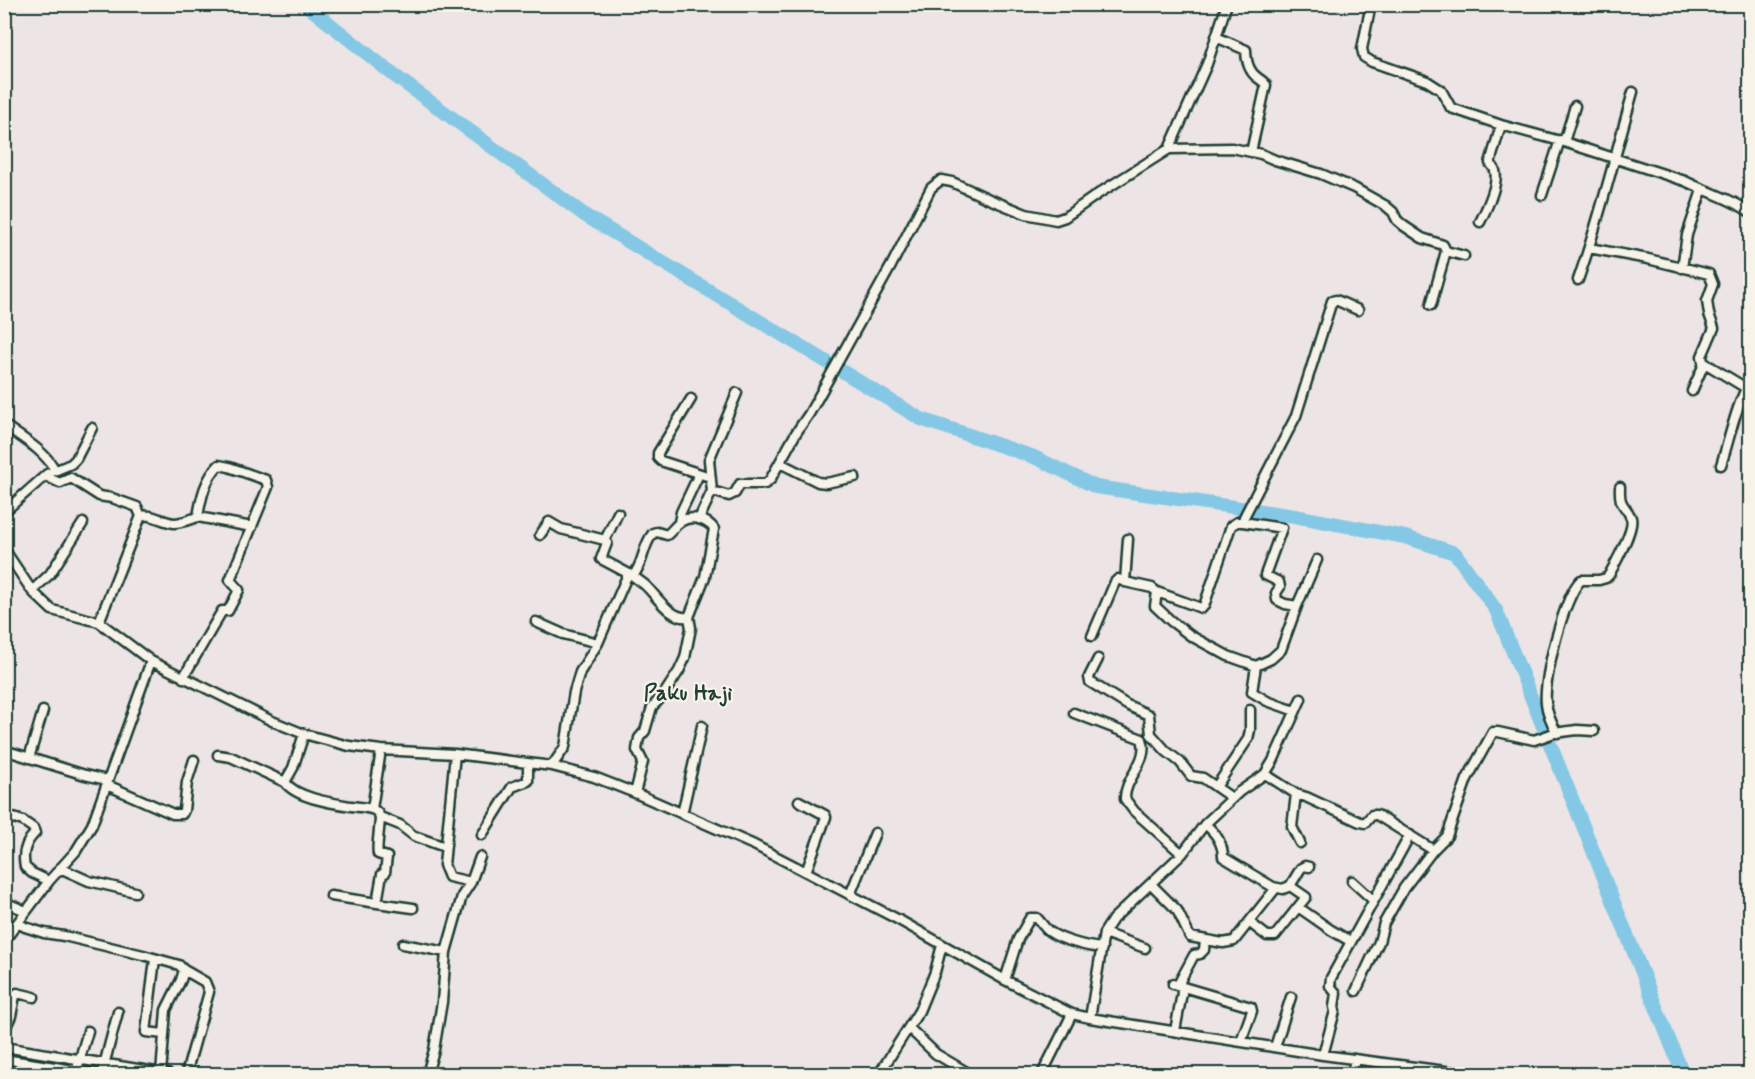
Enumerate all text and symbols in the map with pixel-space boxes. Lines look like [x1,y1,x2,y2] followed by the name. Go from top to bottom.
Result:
[644,680,732,708] district label: Paku Haji

